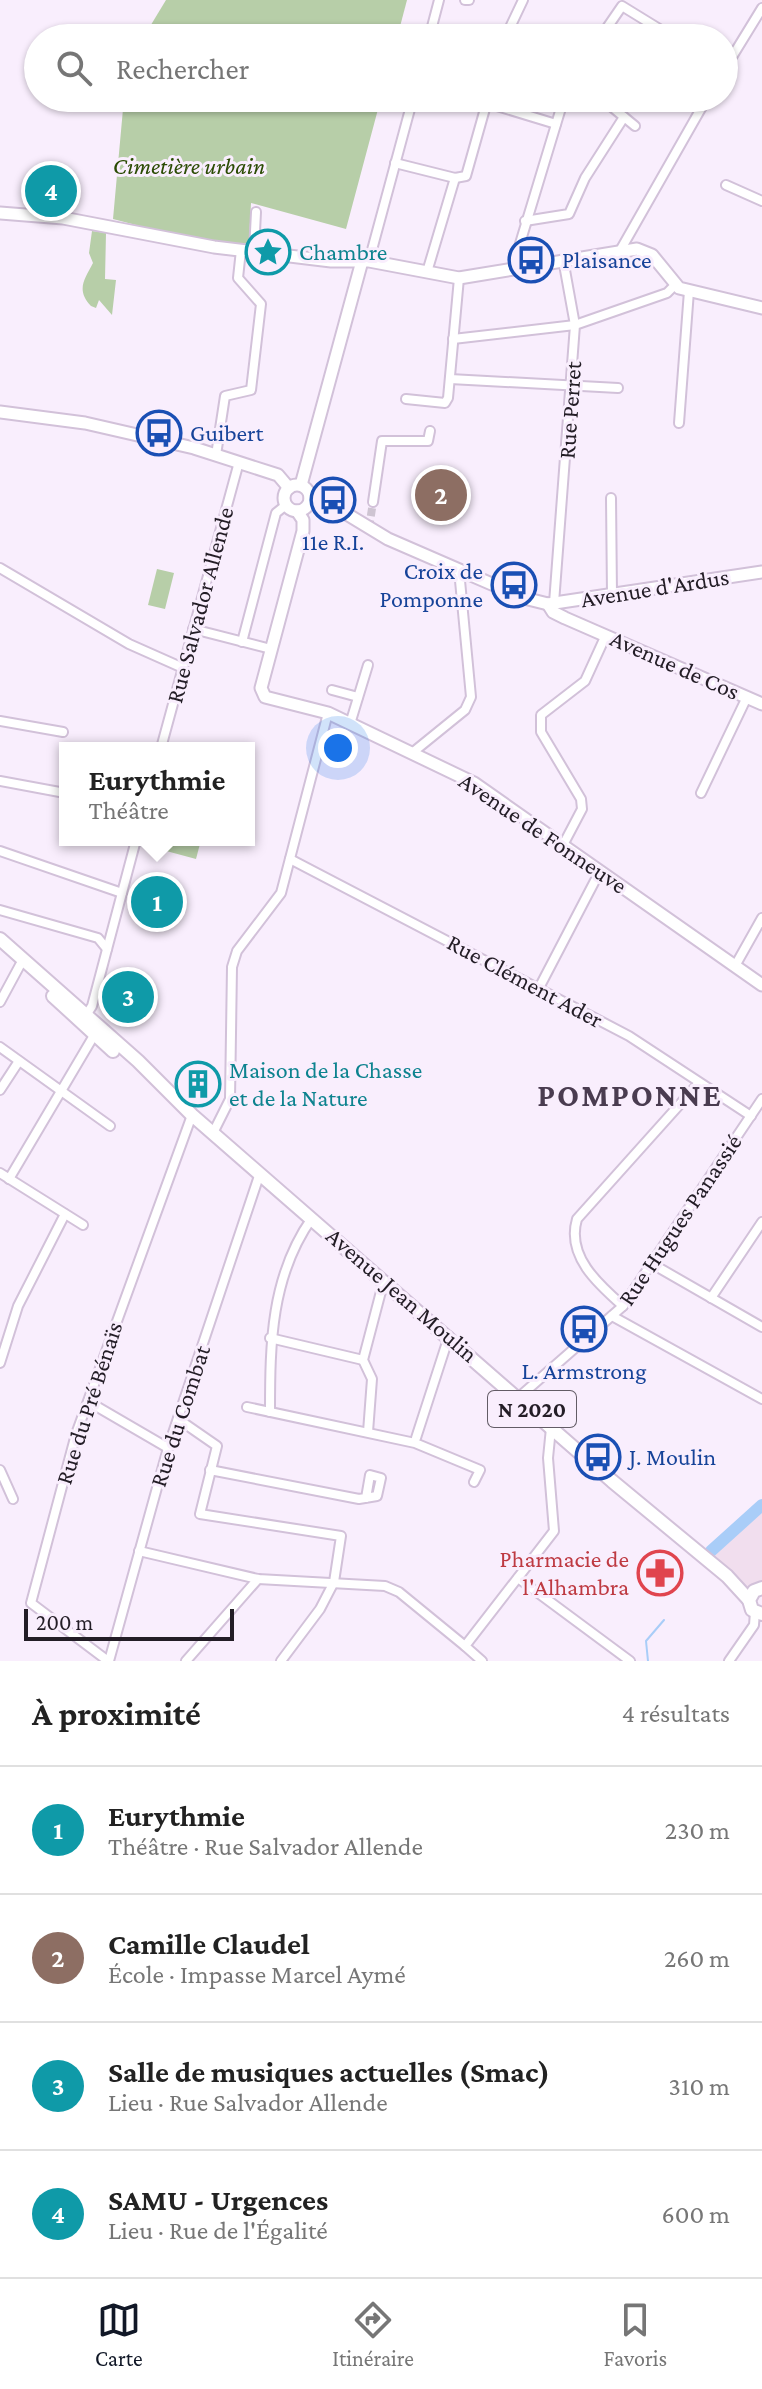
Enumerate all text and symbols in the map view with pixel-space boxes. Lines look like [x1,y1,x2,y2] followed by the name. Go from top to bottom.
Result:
[24,24,738,112] search box
[52,46,96,90] icon: search
[116,52,249,85] text: Rechercher
[113,152,265,179] park label: Cimetière urbain
[25,161,77,221] pin: 4
[244,228,292,276] place icon: Chambre
[507,236,555,284] bus stop icon: Plaisance
[299,238,387,265] place label: Chambre
[562,246,652,273] place label: Plaisance
[553,359,586,460] street label: Rue Perret
[135,409,183,457] bus stop icon: Guibert
[190,419,265,446] place label: Guibert
[415,465,467,525] pin: 2
[309,476,357,524] bus stop icon: 11e R.I.
[160,504,239,706] street label: Rue Salvador Allende
[302,528,364,555] place label: 11e R.I.
[379,557,483,612] place label: Croix de Pomponne
[490,561,538,609] bus stop icon: Croix de Pomponne
[579,562,731,613] street label: Avenue d'Ardus
[607,624,744,705] street label: Avenue de Cos
[318,728,358,768] your location
[59,742,255,846] popup
[88,763,226,796] text: Eurythmie
[454,766,632,899] street label: Avenue de Fonneuve
[88,796,169,825] text: Théâtre
[131,872,183,932] pin: 1
[443,928,608,1033] street label: Rue Clément Ader
[102,967,154,1027] pin: 3
[229,1056,422,1111] place label: Maison de la Chasse et de la Nature
[174,1060,222,1108] building icon: Maison de la Chasse et de la Nature
[537,1077,723,1113] district label: POMPONNE
[612,1129,747,1310] street label: Rue Hugues Panassié
[321,1222,483,1368] street label: Avenue Jean Moulin
[560,1305,608,1353] bus stop icon: L. Armstrong
[50,1318,127,1487] street label: Rue du Pré Bénaïs
[144,1341,215,1490] street label: Rue du Combat
[521,1357,647,1384] place label: L. Armstrong
[488,1391,576,1427] road number: N 2020
[574,1433,622,1481] bus stop icon: J. Moulin
[627,1443,716,1470] place label: J. Moulin
[500,1545,629,1600] place label: Pharmacie de l'Alhambra
[636,1549,684,1597] pharmacy icon: Pharmacie de l'Alhambra
[24,1605,234,1641] scale bar
[36,1610,93,1635] text: 200 m
[32,1695,201,1732] text: À proximité
[622,1699,730,1728] text: 4 résultats
[108,1799,245,1832] text: Eurythmie
[53,1816,63,1845] text: 1
[665,1816,730,1845] text: 230 m
[108,1832,423,1861] text: Théâtre · Rue Salvador Allende
[108,1927,310,1960] text: Camille Claudel
[51,1944,65,1973] text: 2
[664,1944,730,1973] text: 260 m
[108,1960,406,1989] text: École · Impasse Marcel Aymé
[108,2055,550,2088] text: Salle de musiques actuelles (Smac)
[52,2072,64,2101] text: 3
[669,2072,730,2101] text: 310 m
[108,2088,388,2117] text: Lieu · Rue Salvador Allende
[108,2183,328,2216] text: SAMU - Urgences
[51,2200,65,2229] text: 4
[662,2200,730,2229] text: 600 m
[108,2216,328,2245] text: Lieu · Rue de l'Égalité
[95,2298,143,2371] tab: Carte
[332,2298,414,2371] tab: Itinéraire
[604,2298,667,2371] tab: Favoris

